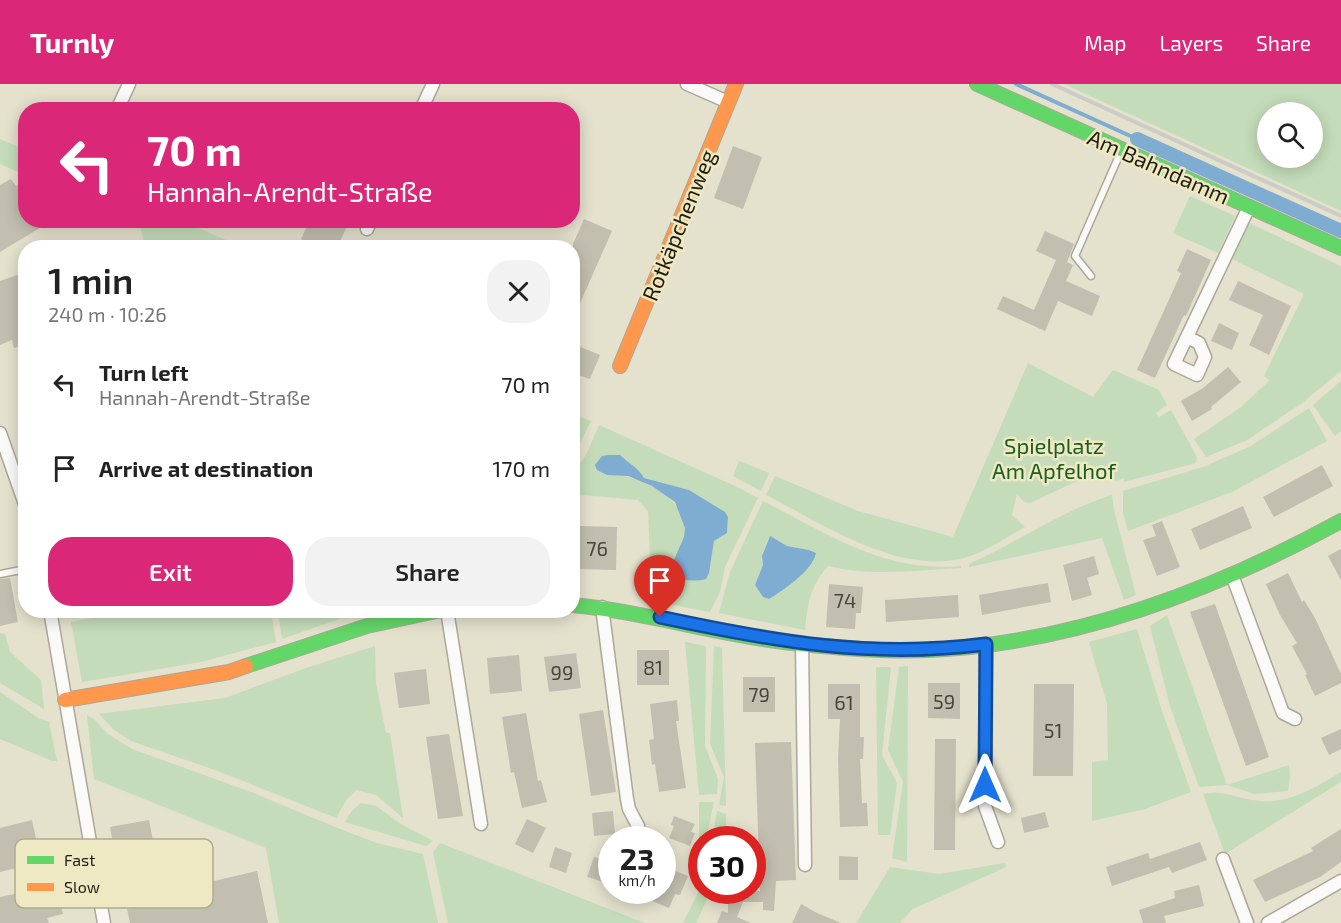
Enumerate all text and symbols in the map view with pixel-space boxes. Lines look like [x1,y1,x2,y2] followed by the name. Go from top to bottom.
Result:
[30,25,114,59] text: Turnly
[1084,30,1126,55] text: Map
[1159,30,1223,55] text: Layers
[1256,30,1311,55] text: Share
[1257,102,1323,168] map controls
[1257,102,1323,168] button: search
[1084,123,1234,209] street label: Am Bahndamm
[147,124,242,174] text: 70 m
[48,126,126,204] icon: left
[636,146,720,304] street label: Rotkäpchenweg
[147,175,432,207] text: Hannah-Arendt-Straße
[48,258,133,301] text: 1 min
[487,260,550,323] button: close
[48,302,167,326] text: 240 m · 10:26
[99,359,188,385] text: Turn left
[48,368,81,401] icon: left
[501,371,550,397] text: 70 m
[99,385,310,409] text: Hannah-Arendt-Straße
[992,432,1117,483] park label: Spielplatz Am Apfelhof
[48,452,81,485] icon: arrive
[99,455,313,481] text: Arrive at destination
[493,455,550,481] text: 170 m
[586,536,608,560] house number: 76
[48,537,293,606] button: Exit
[305,537,550,606] button: Share
[634,555,685,617] pin
[643,564,676,597] icon: arrive
[834,588,856,612] house number: 74
[643,655,663,679] house number: 81
[551,660,573,684] house number: 99
[748,682,770,706] house number: 79
[933,689,955,713] house number: 59
[834,690,854,714] house number: 61
[1044,718,1062,742] house number: 51
[953,753,1017,817] position arrow
[688,826,766,904] speed limit sign: 30
[15,839,213,908] legend
[620,840,654,876] text: 23
[64,850,95,869] text: Fast
[618,871,656,889] text: km/h
[64,877,100,896] text: Slow

